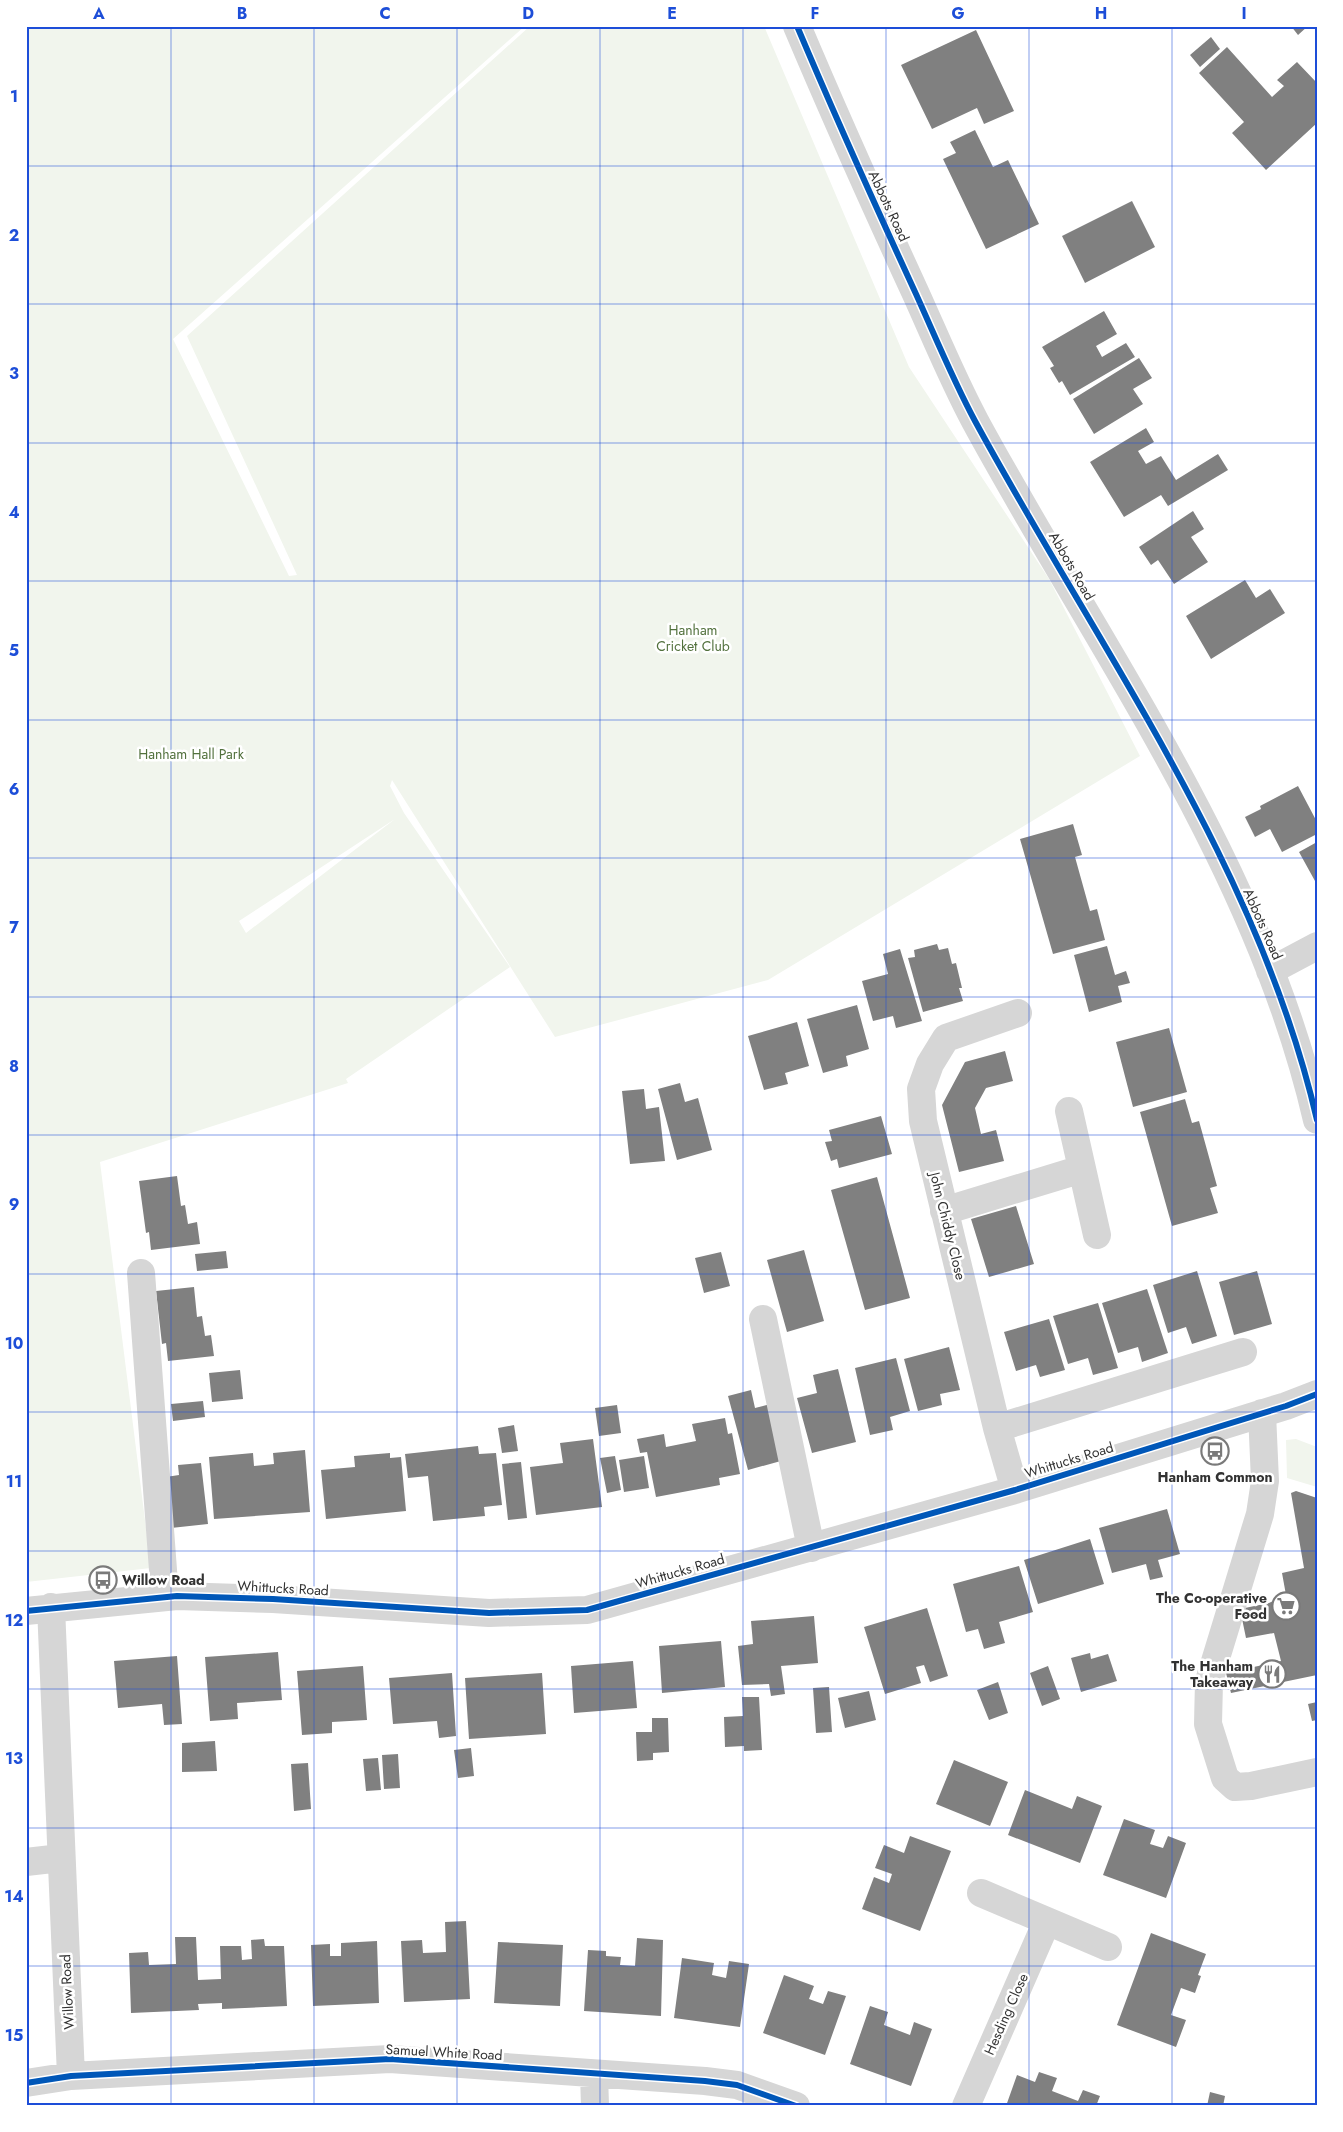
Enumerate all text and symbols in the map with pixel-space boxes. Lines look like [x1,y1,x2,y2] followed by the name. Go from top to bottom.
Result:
[92,2,105,25] text: A
[237,2,247,25] text: B
[379,2,391,25] text: C
[522,2,534,25] text: D
[667,2,677,25] text: E
[811,2,819,25] text: F
[951,2,965,25] text: G
[1095,2,1107,25] text: H
[1241,2,1247,25] text: I
[10,85,18,108] text: 1
[864,167,914,245] street label: Abbots Road
[9,224,19,247] text: 2
[9,362,19,385] text: 3
[8,501,20,524] text: 4
[1044,528,1100,604] street label: Abbots Road
[656,620,730,656] park label: Hanham Cricket Club
[9,639,19,662] text: 5
[138,744,245,764] park label: Hanham Hall Park
[9,778,19,801] text: 6
[1238,885,1288,963] street label: Abbots Road
[9,916,19,939] text: 7
[9,1055,19,1078] text: 8
[924,1168,971,1282] street label: John Chiddy Close
[9,1193,19,1216] text: 9
[5,1332,23,1355] text: 10
[1200,1436,1230,1466] bus stop icon: Hanham Common
[1022,1437,1116,1483] street label: Whittucks Road
[1157,1467,1273,1487] place label: Hanham Common
[6,1470,22,1493] text: 11
[633,1549,727,1593] street label: Whittucks Road
[88,1565,118,1595] bus stop icon: Willow Road
[122,1570,205,1590] place label: Willow Road
[237,1576,329,1600] street label: Whittucks Road
[1156,1588,1267,1624] place label: The Co-operative Food
[1271,1591,1301,1621] supermarket icon: The Co-operative Food
[5,1609,23,1632] text: 12
[1171,1656,1254,1692] place label: The Hanham Takeaway
[1257,1659,1287,1689] restaurant icon: The Hanham Takeaway
[5,1747,23,1770] text: 13
[4,1885,24,1908] text: 14
[55,1954,79,2030] street label: Willow Road
[979,1970,1033,2058] street label: Hesding Close
[5,2024,23,2047] text: 15
[385,2039,503,2065] street label: Samuel White Road

